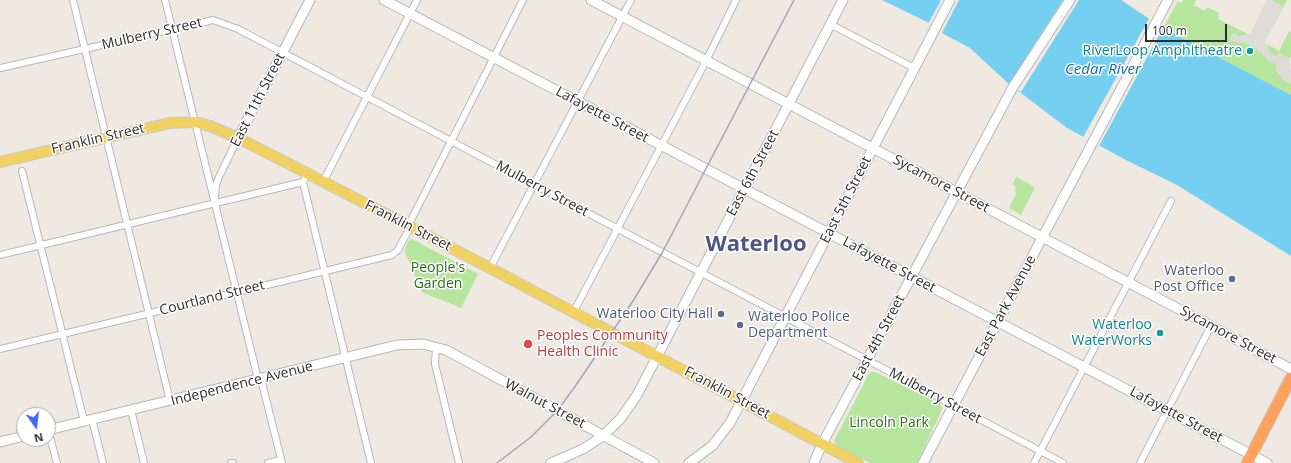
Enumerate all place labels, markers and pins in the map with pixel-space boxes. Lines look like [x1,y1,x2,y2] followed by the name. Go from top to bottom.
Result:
[1083,43,1242,59] place label: RiverLoop Amphitheatre
[1245,46,1255,56] marker: RiverLoop Amphitheatre
[1153,263,1224,296] place label: Waterloo Post Office
[1227,274,1237,284] marker: Waterloo Post Office
[597,306,713,322] place label: Waterloo City Hall
[716,309,726,319] marker: Waterloo City Hall
[748,309,850,342] place label: Waterloo Police Department
[1072,317,1152,350] place label: Waterloo WaterWorks
[735,320,745,330] marker: Waterloo Police Department
[537,328,668,360] place label: Peoples Community Health Clinic
[1155,328,1165,338] marker: Waterloo WaterWorks
[522,338,534,350] marker: Peoples Community Health Clinic

